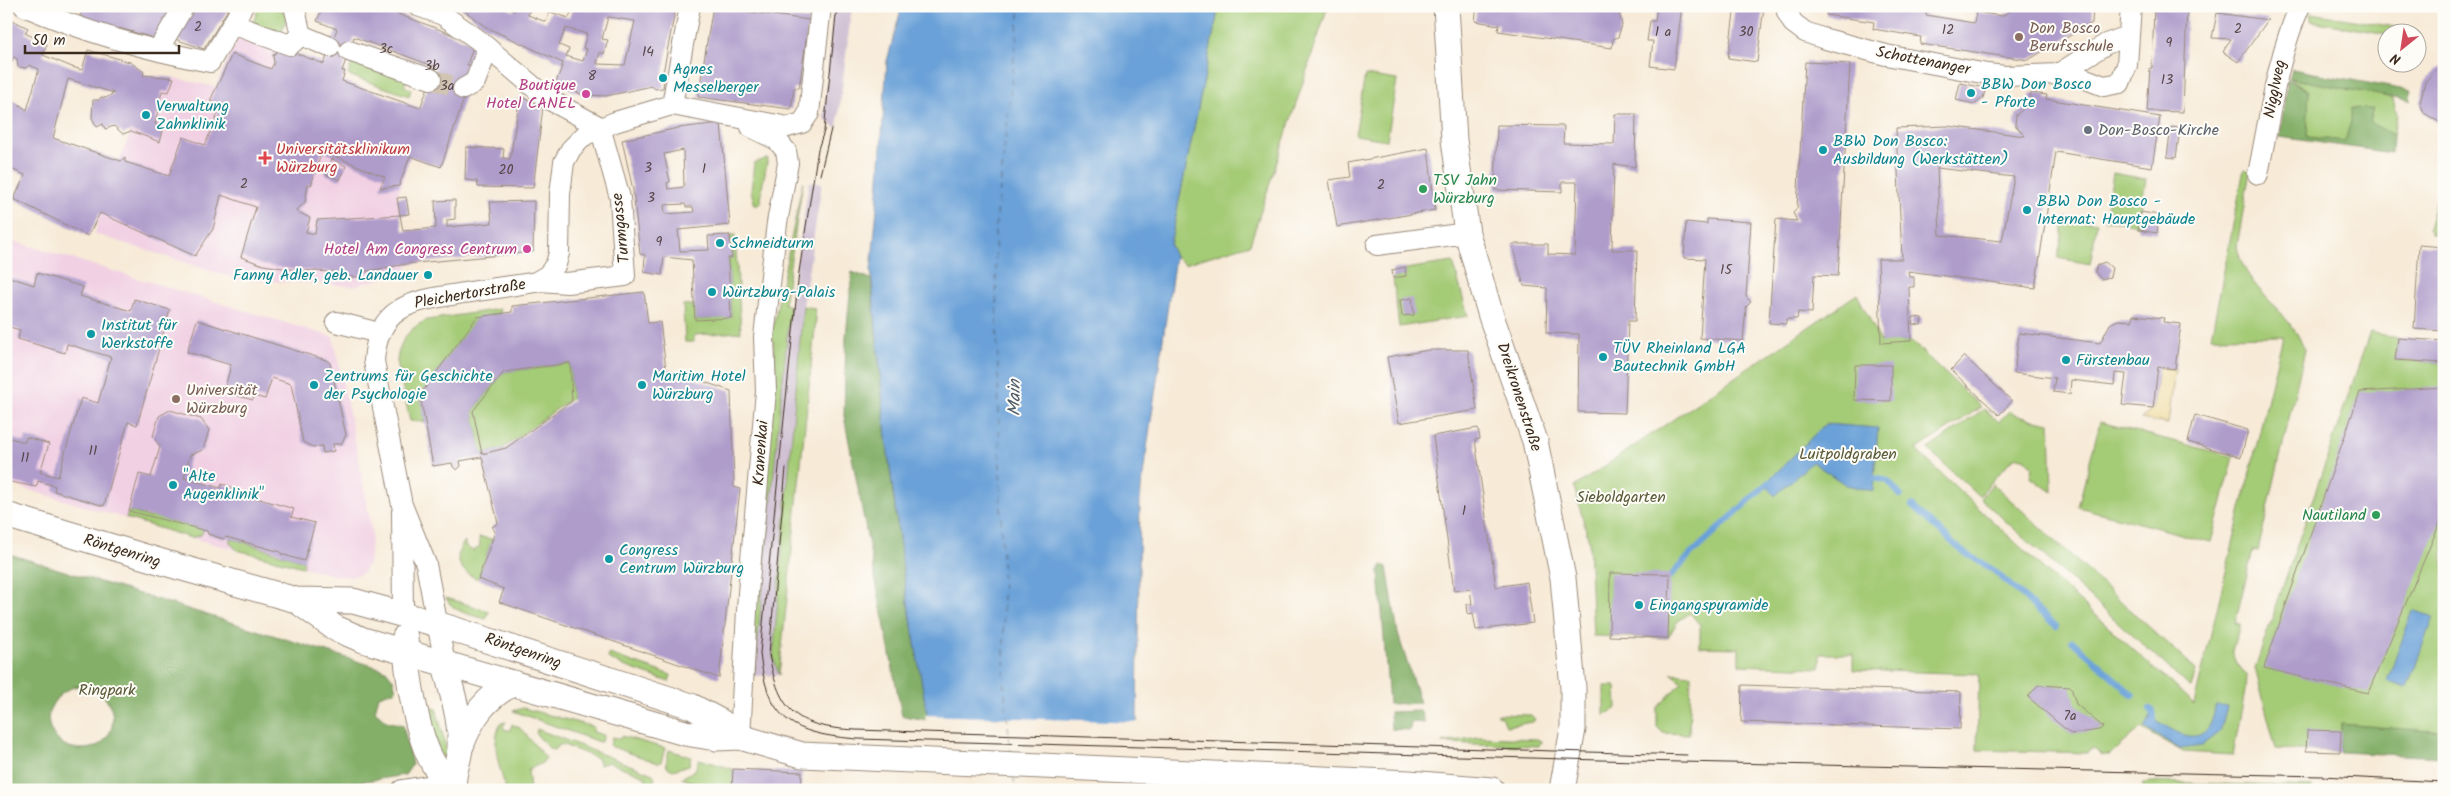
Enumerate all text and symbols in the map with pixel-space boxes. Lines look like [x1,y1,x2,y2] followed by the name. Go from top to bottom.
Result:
[194,16,202,38] house number: 2
[2029,16,2114,59] place label: Don Bosco Berufsschule
[2234,18,2242,40] house number: 2
[1942,19,1954,41] house number: 12
[1655,21,1671,43] house number: 1 a
[1739,21,1754,43] house number: 30
[25,22,179,54] scale bar
[2378,22,2428,72] north arrow
[32,29,66,53] text: 50 m
[2013,31,2025,43] marker: Don Bosco Berufsschule
[2166,32,2173,54] house number: 9
[379,38,393,60] house number: 3c
[1874,40,1974,83] street label: Schottenanger
[642,41,654,63] house number: 14
[2387,47,2405,70] text: N
[424,55,440,77] house number: 3b
[673,57,760,100] place label: Agnes Messelberger
[2257,57,2293,121] street label: Nigglweg
[588,65,597,87] house number: 8
[2161,69,2173,91] house number: 13
[657,72,669,84] marker: Agnes Messelberger
[1981,72,2091,115] place label: BBW Don Bosco - Pforte
[486,73,576,116] place label: Boutique Hotel CANEL
[440,75,454,97] house number: 3a
[1965,87,1977,99] marker: BBW Don Bosco - Pforte
[580,88,592,100] marker: Boutique Hotel CANEL
[156,94,229,137] place label: Verwaltung Zahnklinik
[140,109,152,121] marker: Verwaltung Zahnklinik
[2098,118,2219,143] place label: Don-Bosco-Kirche
[2082,124,2094,136] marker: Don-Bosco-Kirche
[1833,129,2009,172] place label: BBW Don Bosco: Ausbildung (Werkstätten)
[276,137,410,180] place label: Universitätsklinikum Würzburg
[1817,144,1829,156] marker: BBW Don Bosco: Ausbildung (Werkstätten)
[258,151,272,165] marker: Universitätsklinikum Würzburg
[644,157,652,179] house number: 3
[702,158,706,180] house number: 1
[498,159,514,181] house number: 20
[1433,168,1497,211] place label: TSV Jahn Würzburg
[240,173,248,195] house number: 2
[1377,174,1385,196] house number: 2
[1417,183,1429,195] marker: TSV Jahn Würzburg
[647,187,655,209] house number: 3
[2037,189,2195,232] place label: BBW Don Bosco - Internat: Hauptgebäude
[605,192,637,264] street label: Turmgasse
[2021,204,2033,216] marker: BBW Don Bosco - Internat: Hauptgebäude
[656,231,663,253] house number: 9
[730,231,814,256] place label: Schneidturm
[324,237,517,262] place label: Hotel Am Congress Centrum
[714,237,726,249] marker: Schneidturm
[521,243,533,255] marker: Hotel Am Congress Centrum
[1720,259,1733,281] house number: 15
[233,263,420,288] place label: Fanny Adler, geb. Landauer
[422,269,434,281] marker: Fanny Adler, geb. Landauer
[412,272,528,316] street label: Pleichertorstraße
[722,280,835,305] place label: Würtzburg-Palais
[706,286,718,298] marker: Würtzburg-Palais
[101,313,178,356] place label: Institut für Werkstoffe
[85,328,97,340] marker: Institut für Werkstoffe
[1613,336,1746,379] place label: TÜV Rheinland LGA Bautechnik GmbH
[1490,339,1548,455] street label: Dreikronenstraße
[2076,348,2150,373] place label: Fürstenbau
[1597,351,1609,363] marker: TÜV Rheinland LGA Bautechnik GmbH
[2060,354,2072,366] marker: Fürstenbau
[324,364,493,407] place label: Zentrums für Geschichte der Psychologie
[652,364,746,407] place label: Maritim Hotel Würzburg
[186,378,259,421] place label: Universität Würzburg
[1001,378,1030,416] water label: Main
[308,379,320,391] marker: Zentrums für Geschichte der Psychologie
[636,379,648,391] marker: Maritim Hotel Würzburg
[170,393,182,405] marker: Universität Würzburg
[746,418,776,486] street label: Kranenkai
[89,440,97,462] house number: 11
[1799,442,1897,467] park label: Luitpoldgraben
[21,447,29,469] house number: 11
[183,464,265,507] place label: "Alte Augenklinik"
[167,479,179,491] marker: "Alte Augenklinik"
[1576,485,1666,510] park label: Sieboldgarten
[1462,500,1466,522] house number: 1
[2302,503,2367,528] place label: Nautiland
[2370,509,2382,521] marker: Nautiland
[80,527,164,575] street label: Röntgenring
[619,538,744,581] place label: Congress Centrum Würzburg
[603,553,615,565] marker: Congress Centrum Würzburg
[1649,593,1768,618] place label: Eingangspyramide
[1633,599,1645,611] marker: Eingangspyramide
[481,626,565,676] street label: Röntgenring
[78,678,136,703] park label: Ringpark
[2063,705,2077,727] house number: 7a

